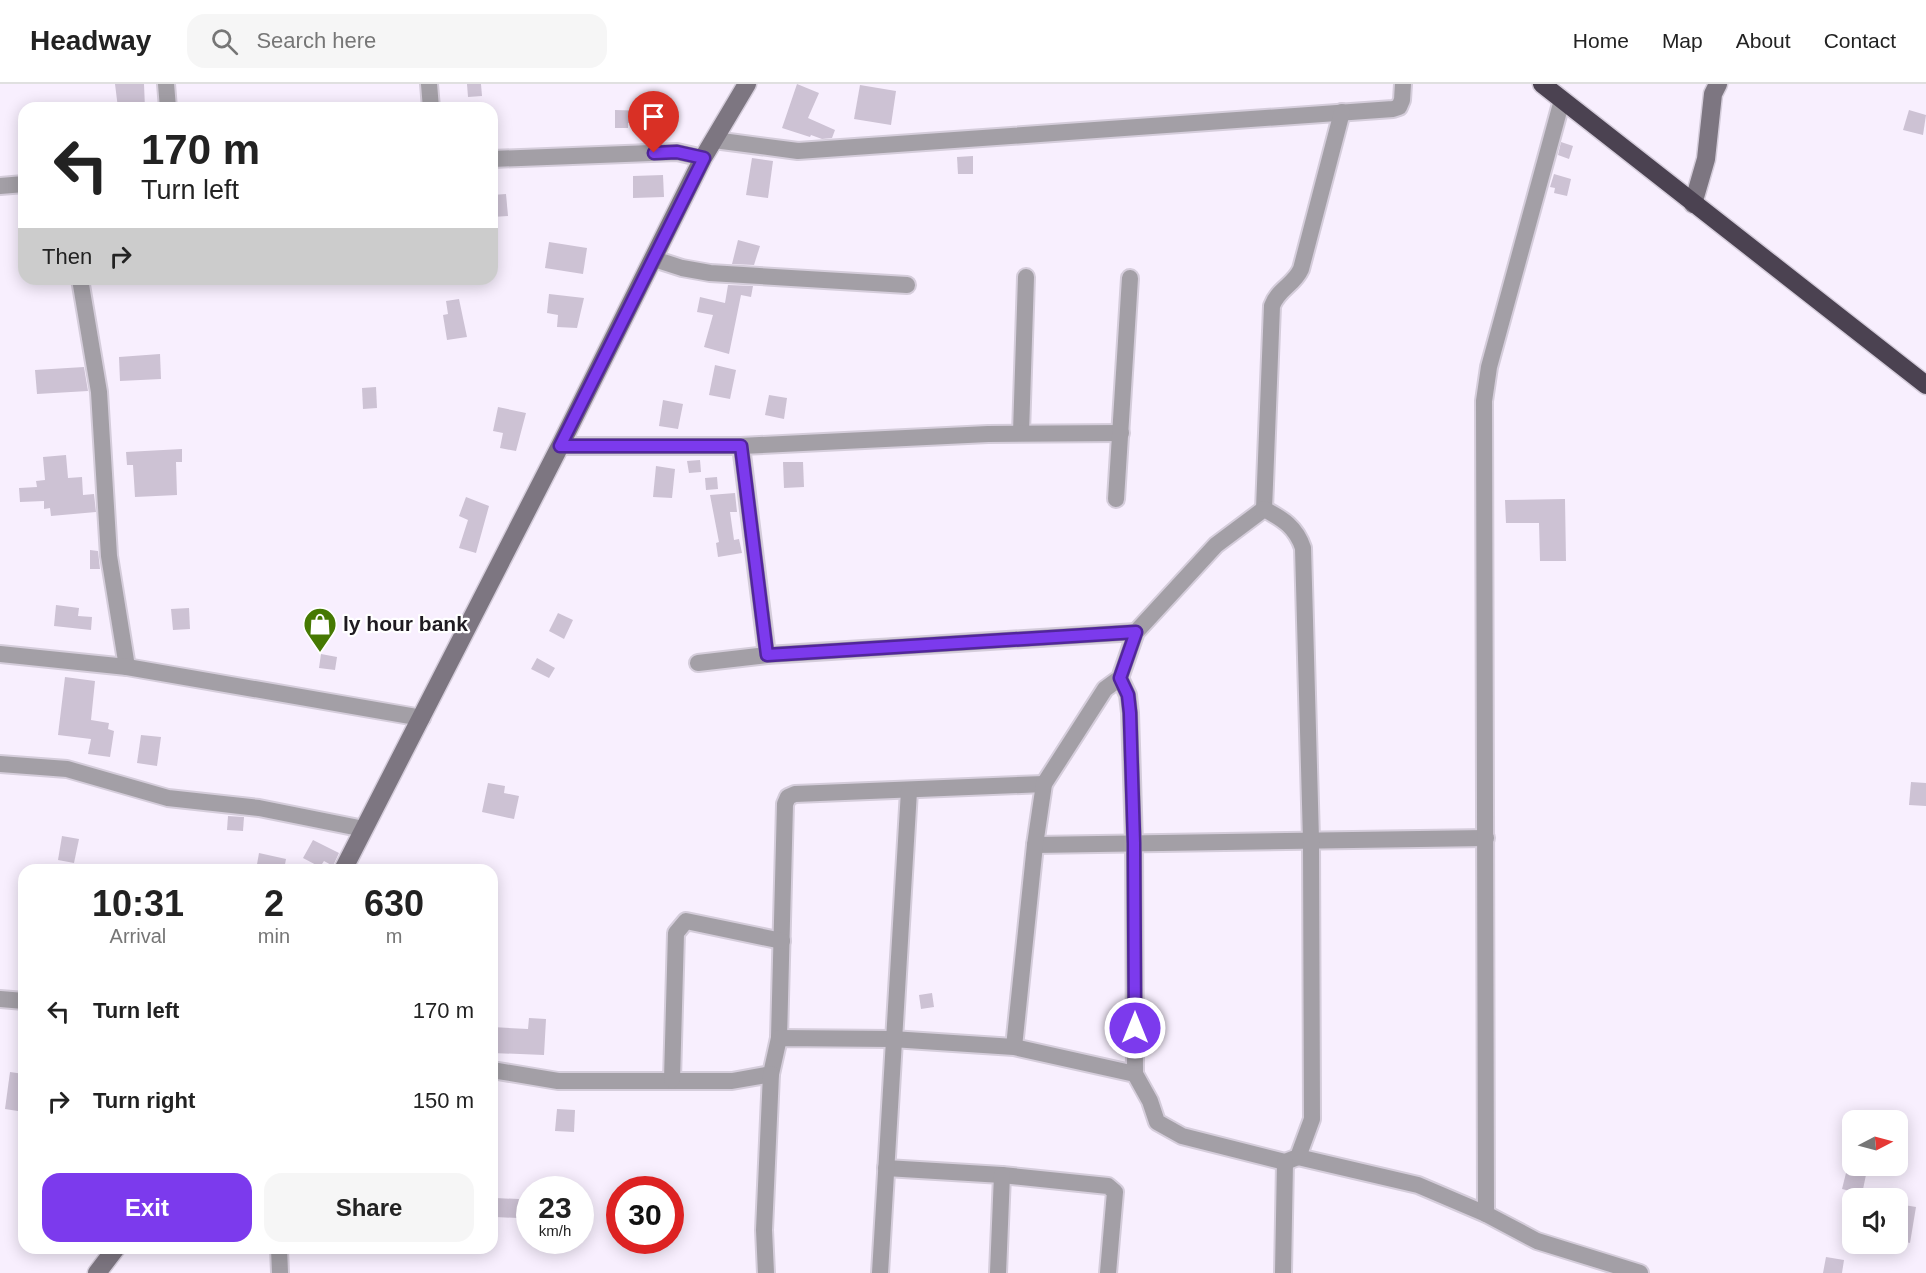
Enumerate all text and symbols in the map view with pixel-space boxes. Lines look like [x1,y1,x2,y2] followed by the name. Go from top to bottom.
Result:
[187,14,607,68] search box
[30,25,151,56] text: Headway
[208,25,241,58] icon: search
[256,28,376,53] text: Search here
[1573,29,1629,52] text: Home
[1662,29,1703,52] text: Map
[1736,29,1791,52] text: About
[1824,29,1896,52] text: Contact
[628,91,679,153] pin
[637,100,670,133] icon: arrive
[42,126,120,204] icon: left
[141,126,260,173] text: 170 m
[141,175,239,205] text: Turn left
[104,240,137,273] icon: right
[42,244,92,269] text: Then
[302,606,338,653] shop icon: ly hour bank
[343,612,468,635] place label: ly hour bank
[92,883,184,924] text: 10:31
[264,883,284,924] text: 2
[364,883,424,924] text: 630
[110,925,166,947] text: Arrival
[258,925,290,947] text: min
[386,925,402,947] text: m
[42,995,75,1028] icon: left
[1103,996,1167,1060] position arrow
[93,998,179,1023] text: Turn left
[413,998,474,1023] text: 170 m
[42,1085,75,1118] icon: right
[93,1088,195,1113] text: Turn right
[413,1088,474,1113] text: 150 m
[1842,1110,1908,1176] north arrow
[1842,1110,1908,1254] map controls
[42,1173,252,1242] button: Exit
[264,1173,474,1242] button: Share
[606,1176,684,1254] speed limit sign: 30
[1842,1188,1908,1254] button: sound
[538,1191,572,1224] text: 23
[539,1222,571,1239] text: km/h

